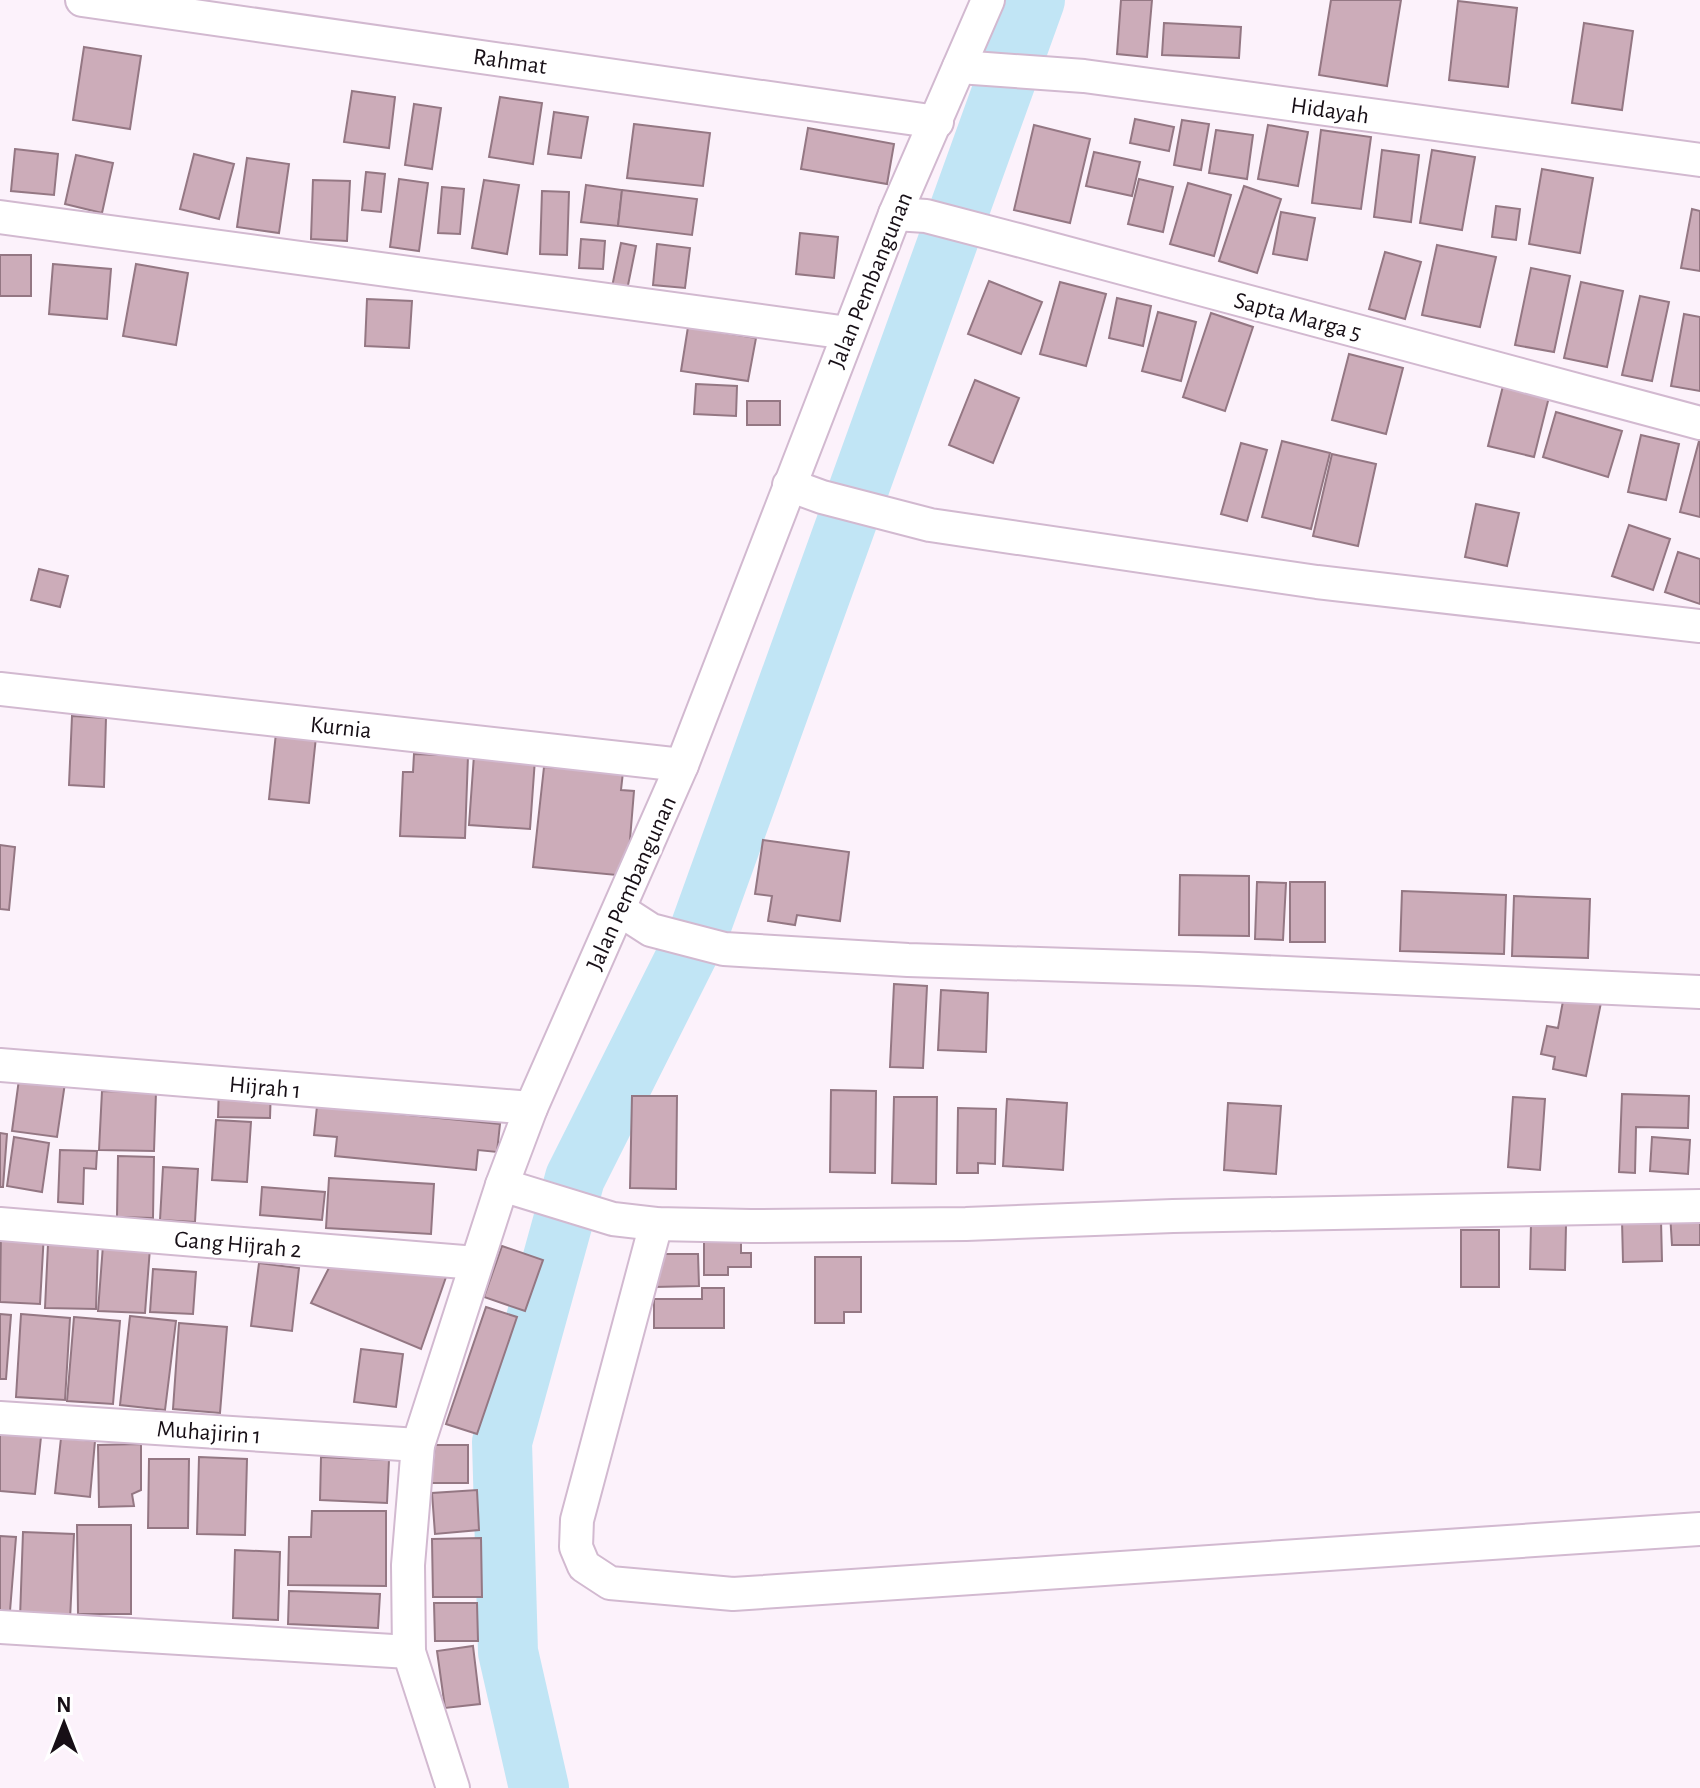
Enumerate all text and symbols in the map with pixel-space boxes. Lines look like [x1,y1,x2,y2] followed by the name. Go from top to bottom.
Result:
[471,45,549,79] street label: Rahmat
[1289,94,1371,128] street label: Hidayah
[825,189,917,372] street label: Jalan Pembangunan
[1232,288,1364,345] street label: Sapta Marga 5
[309,713,373,743] street label: Kurnia
[583,793,681,974] street label: Jalan Pembangunan
[228,1073,302,1103] street label: Hijrah 1
[173,1227,303,1263] street label: Gang Hijrah 2
[156,1417,262,1449] street label: Muhajirin 1
[24,1684,104,1764] north arrow
[56,1694,72,1716] text: N

